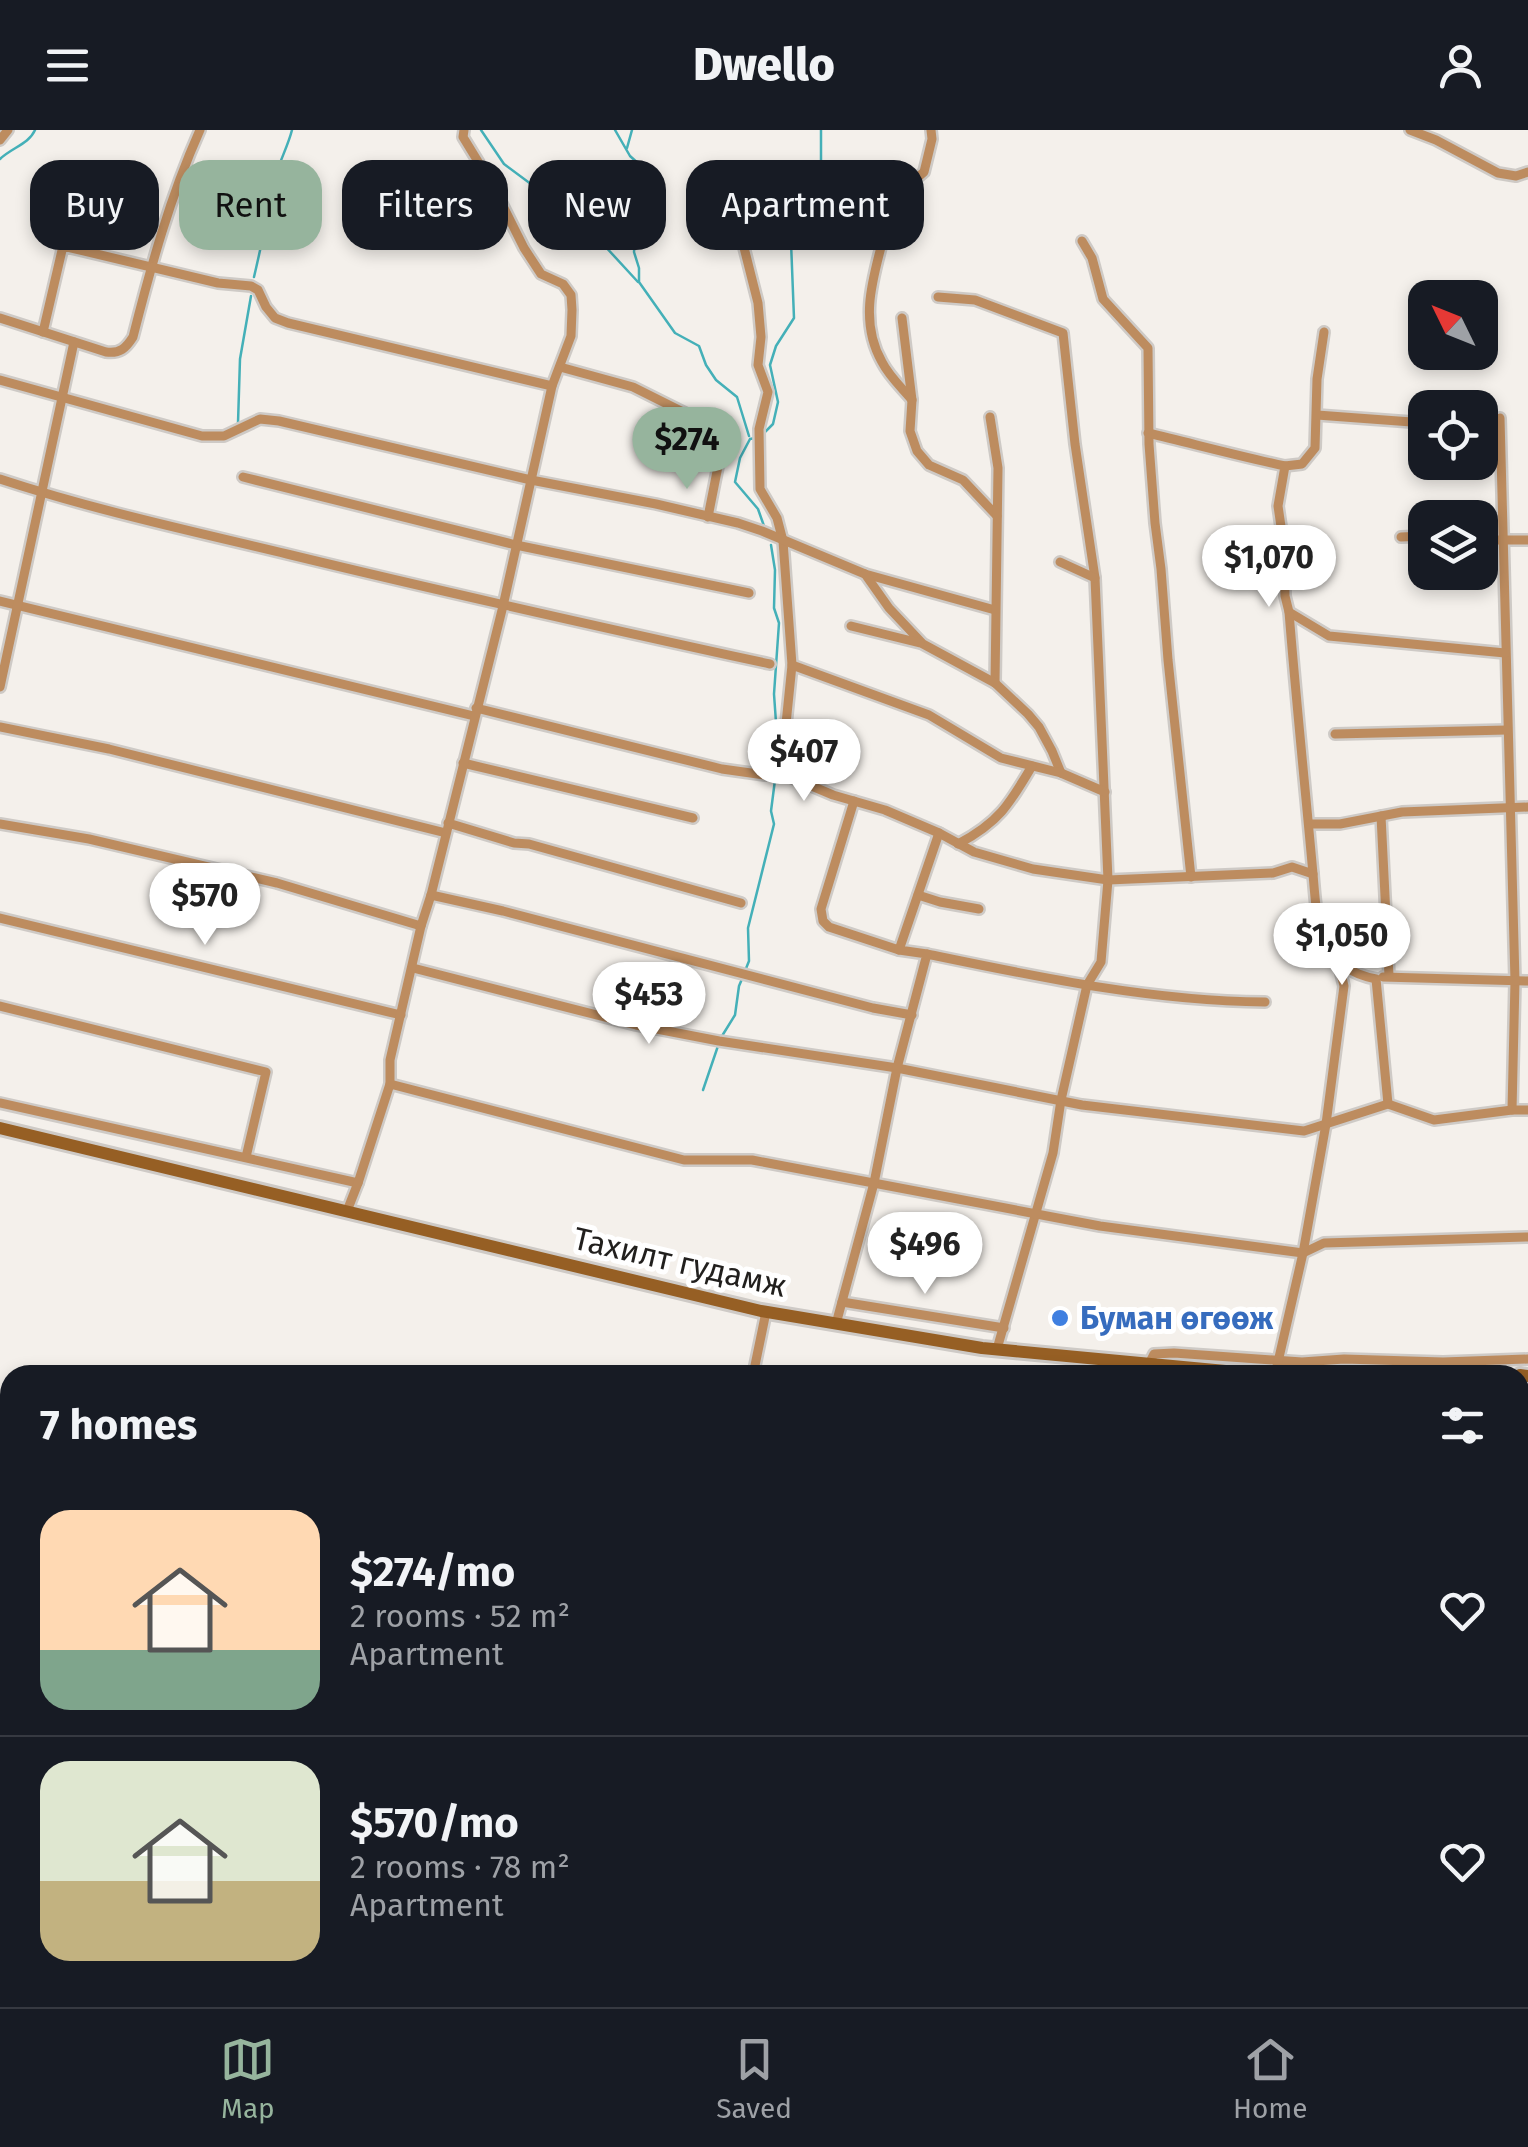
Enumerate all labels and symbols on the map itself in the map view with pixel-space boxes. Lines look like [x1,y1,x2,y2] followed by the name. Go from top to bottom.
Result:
[1408,280,1498,370] north arrow
[628,407,746,492] pin: $274
[1188,525,1350,610] pin: $1,070
[745,719,863,804] pin: $407
[146,863,264,948] pin: $570
[1261,903,1423,988] pin: $1,050
[590,962,708,1047] pin: $453
[866,1212,984,1297] pin: $496
[570,1219,790,1305] street label: Тахилт гудамж
[1080,1299,1274,1337] place label: Буман өгөөж
[1049,1307,1071,1329] marker: Буман өгөөж

